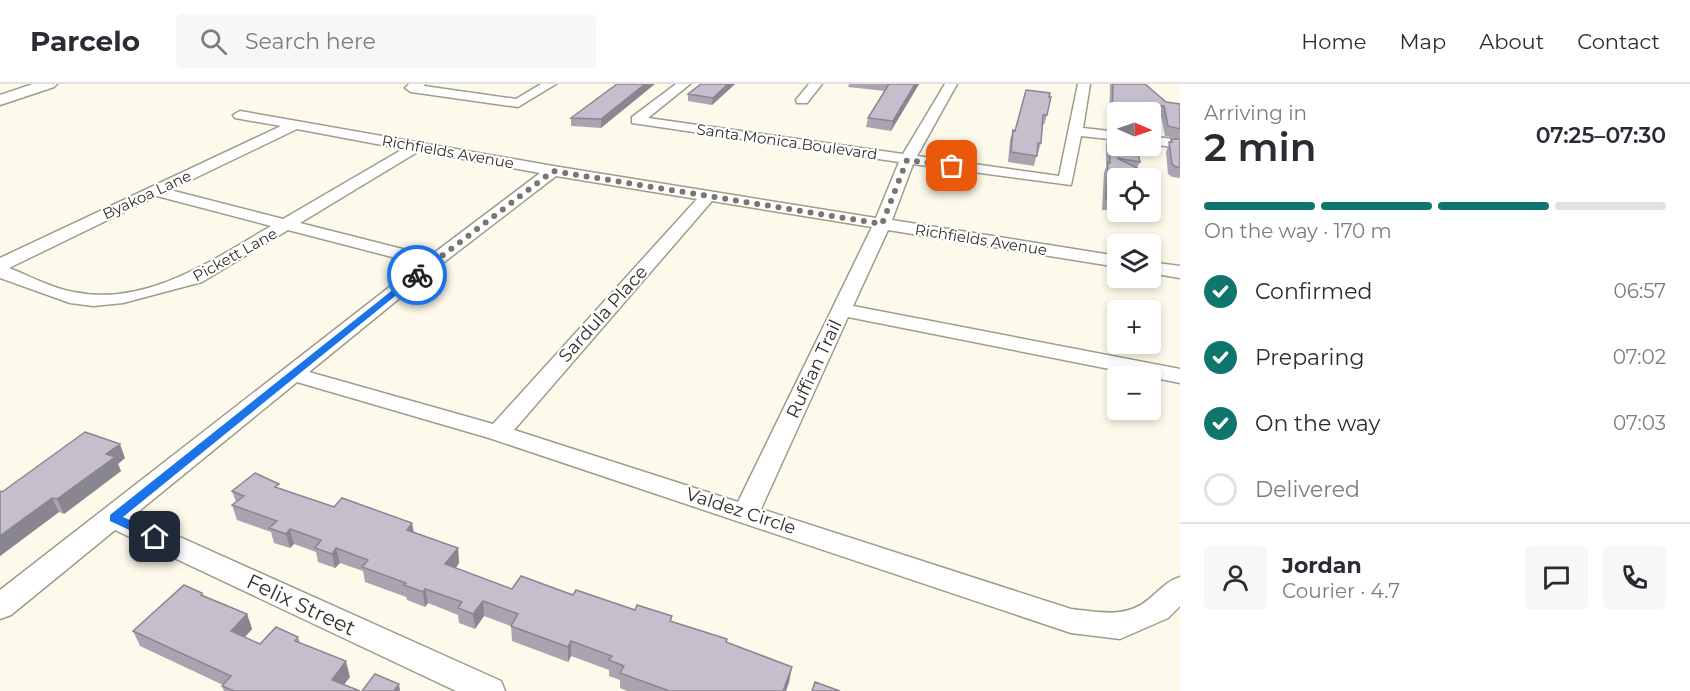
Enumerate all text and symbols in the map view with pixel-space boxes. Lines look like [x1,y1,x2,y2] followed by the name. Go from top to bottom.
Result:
[176,14,596,68] search box
[30,24,140,58] text: Parcelo
[197,25,230,58] icon: search
[245,28,376,55] text: Search here
[1301,29,1366,54] text: Home
[1399,29,1446,54] text: Map
[1479,29,1544,54] text: About
[1577,29,1660,54] text: Contact
[1204,101,1307,125] text: Arriving in
[1107,102,1161,156] north arrow
[1107,102,1161,420] map controls
[695,119,879,164] street label: Santa Monica Boulevard
[1536,122,1666,149] text: 07:25–07:30
[1204,123,1317,171] text: 2 min
[381,131,516,172] street label: Richfields Avenue
[926,140,977,191] pin
[935,149,968,182] icon: bag
[99,166,194,223] street label: Byakoa Lane
[1107,168,1161,222] button: locate
[1204,219,1392,243] text: On the way · 170 m
[914,220,1049,259] street label: Richfields Avenue
[189,224,280,286] street label: Pickett Lane
[1107,234,1161,288] button: layers
[387,245,447,305] courier
[401,259,434,292] icon: bike
[554,261,652,367] street label: Sardula Place
[1204,275,1237,308] icon: check
[1255,278,1372,305] text: Confirmed
[1614,279,1666,303] text: 06:57
[1107,300,1161,354] button: +
[782,316,846,422] street label: Ruffian Trail
[1204,341,1237,374] icon: check
[1255,344,1364,371] text: Preparing
[1613,345,1666,369] text: 07:02
[1107,366,1161,420] button: −
[1204,407,1237,440] icon: check
[1255,410,1380,437] text: On the way
[1613,411,1666,435] text: 07:03
[1255,476,1360,503] text: Delivered
[683,483,799,539] street label: Valdez Circle
[129,511,180,562] pin
[138,520,171,553] icon: home
[1204,546,1267,609] button: person
[1525,546,1588,609] button: chat
[1603,546,1666,609] button: phone
[1282,552,1362,579] text: Jordan
[243,568,360,641] street label: Felix Street
[1282,579,1400,603] text: Courier · 4.7

